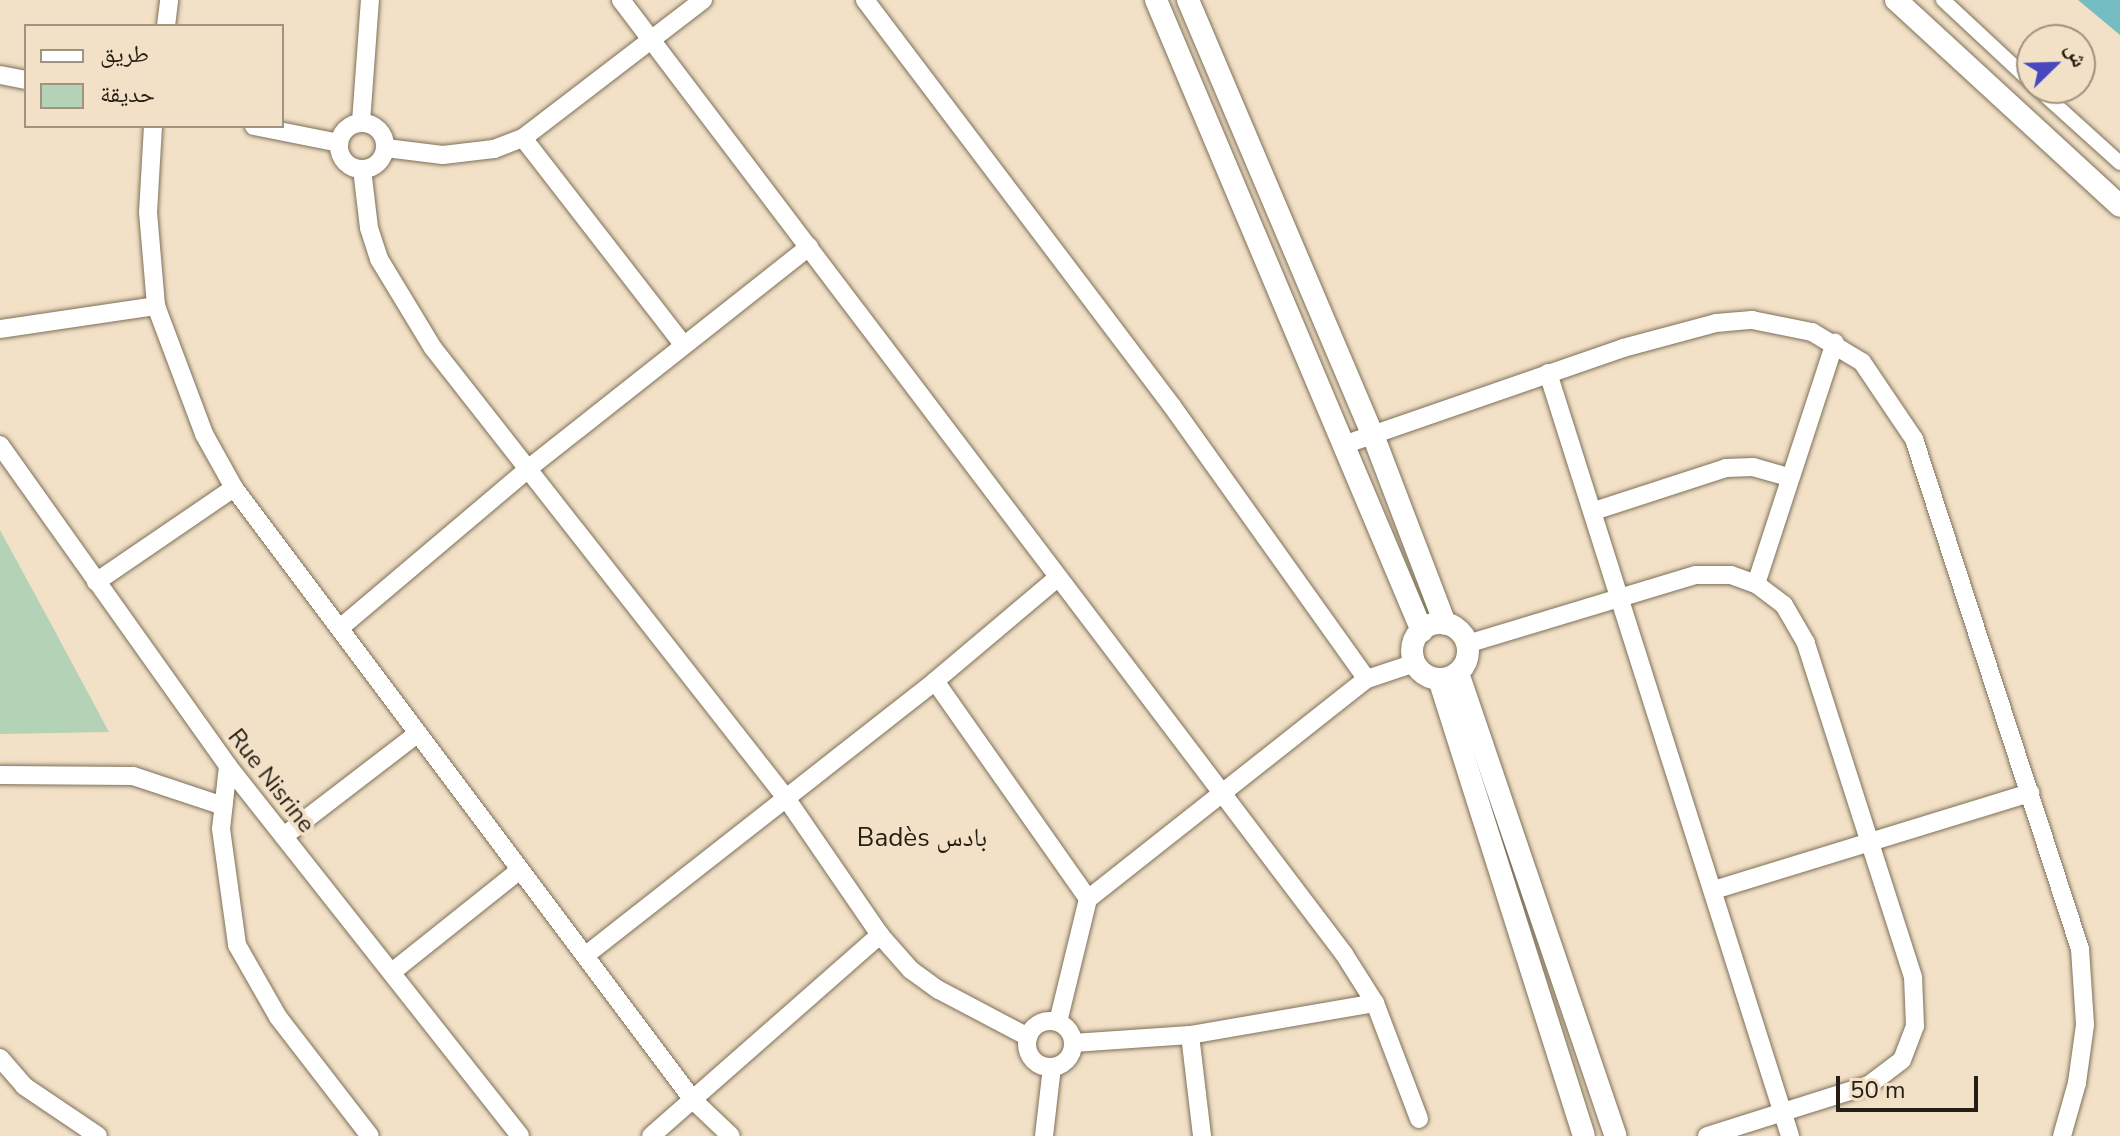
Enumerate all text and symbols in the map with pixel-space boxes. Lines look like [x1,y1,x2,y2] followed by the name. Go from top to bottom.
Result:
[24,24,284,128] legend
[2016,24,2096,104] north arrow
[100,38,149,70] text: طريق
[2058,39,2095,72] text: ش
[100,78,155,110] text: حديقة
[222,723,320,839] street label: Rue Nisrine
[857,822,987,854] district label: Badès بادس
[1840,1060,1982,1110] scale bar
[1850,1074,1906,1106] text: 50 m

